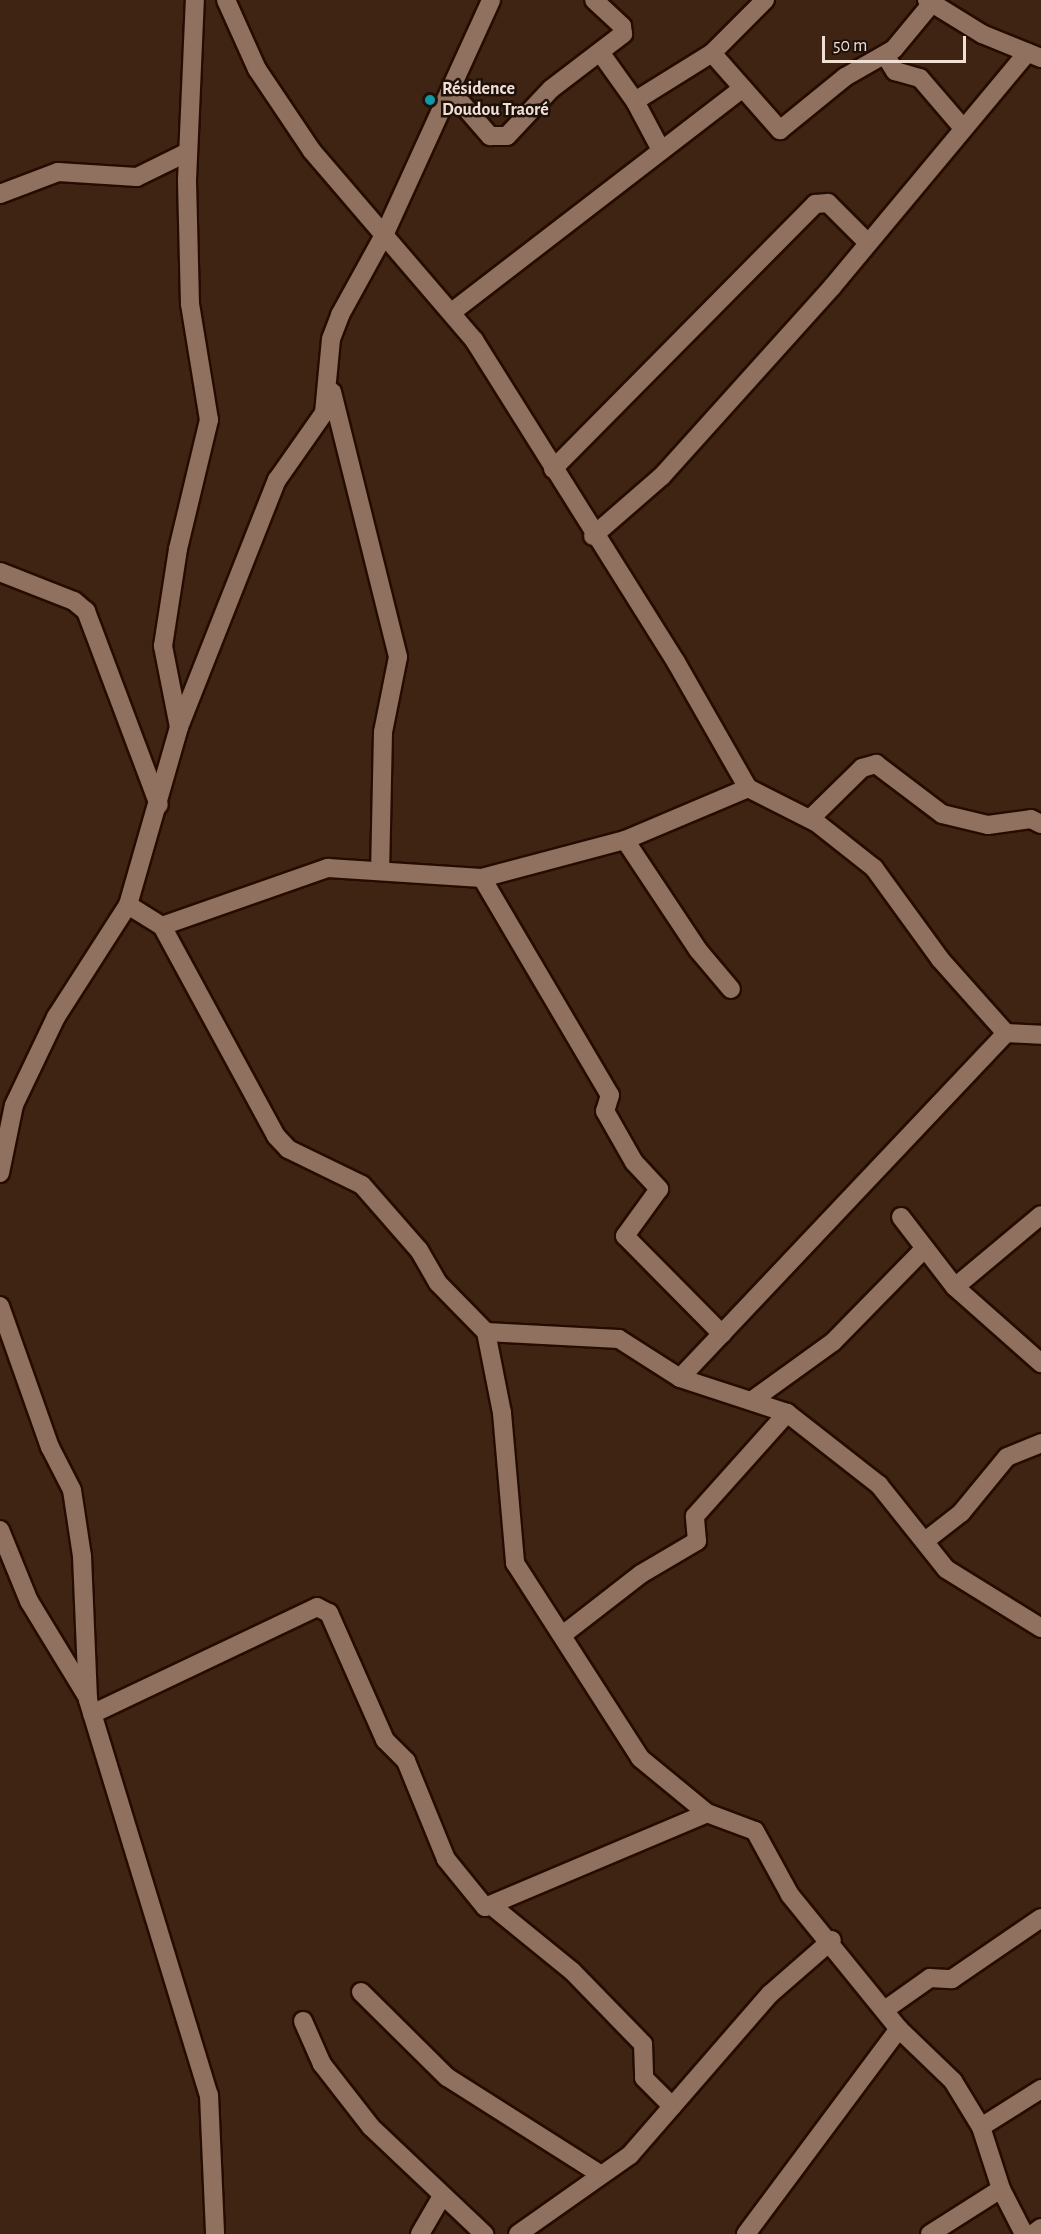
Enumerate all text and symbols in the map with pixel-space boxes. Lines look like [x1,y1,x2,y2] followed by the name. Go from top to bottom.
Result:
[825,24,969,62] scale bar
[833,37,867,55] text: 50 m
[442,79,549,122] place label: Résidence Doudou Traoré
[423,93,437,107] marker: Résidence Doudou Traoré

